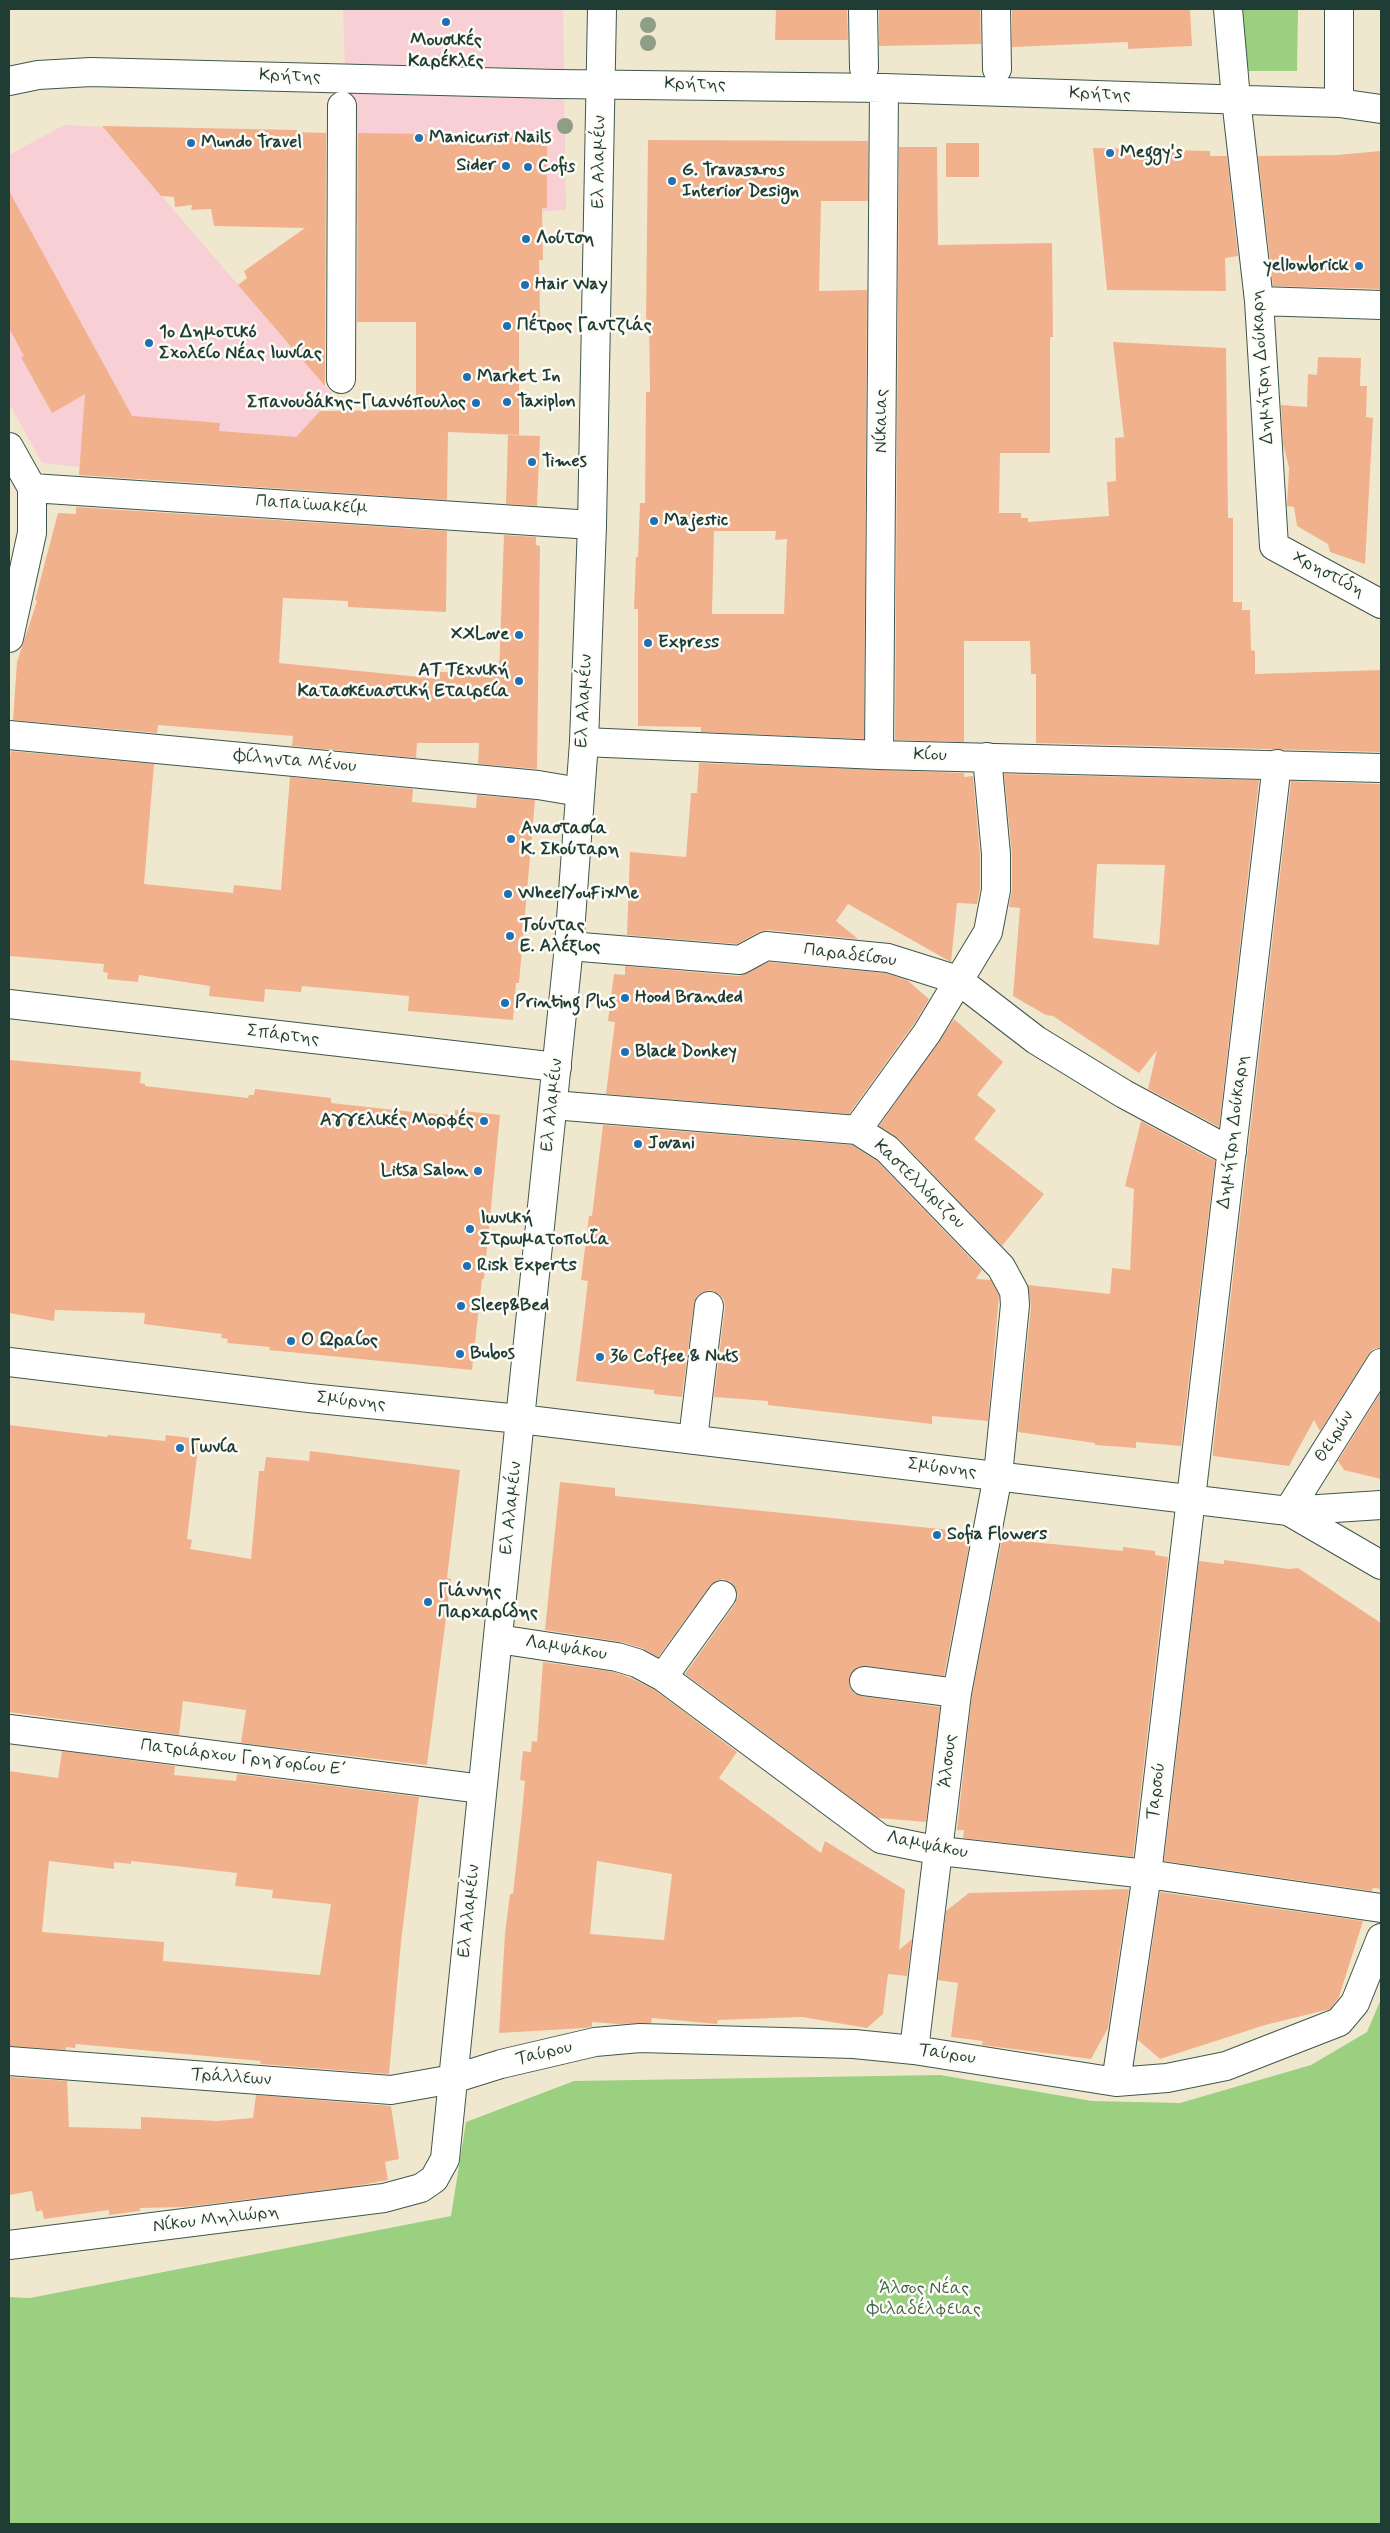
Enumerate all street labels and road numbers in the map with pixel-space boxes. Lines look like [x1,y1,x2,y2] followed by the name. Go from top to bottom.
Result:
[259,65,321,89] street label: Κρήτης
[664,74,726,96] street label: Κρήτης
[1069,83,1131,107] street label: Κρήτης
[588,115,612,209] street label: Ελ Αλαμέιν
[1247,289,1279,445] street label: Δημήτρη Δούκαρη
[871,389,893,453] street label: Νίκαιας
[255,491,369,521] street label: Παπαϊωακείμ
[1288,547,1368,603] street label: Χρηστίδη
[572,654,598,748] street label: Ελ Αλαμέιν
[913,745,947,767] street label: Κίου
[233,746,357,778] street label: Φίληντα Μένου
[802,940,898,972] street label: Παραδείσου
[246,1021,320,1051] street label: Σπάρτης
[1214,1054,1254,1210] street label: Δημήτρη Δούκαρη
[537,1057,569,1153] street label: Ελ Αλαμέιν
[869,1136,969,1234] street label: Καστελλόριζου
[315,1388,387,1416] street label: Σμύρνης
[1311,1407,1359,1467] street label: Θειρών
[906,1454,978,1484] street label: Σμύρνης
[496,1460,528,1556] street label: Ελ Αλαμέιν
[524,1632,608,1666] street label: Λαμψάκου
[935,1733,963,1789] street label: Άλσους
[139,1735,353,1783] street label: Πατριάρχου Γρηγορίου Ε΄
[1143,1761,1171,1821] street label: Ταρσού
[885,1828,969,1864] street label: Λαμψάκου
[454,1863,486,1959] street label: Ελ Αλαμέιν
[514,2037,574,2071] street label: Ταύρου
[917,2040,977,2070] street label: Ταύρου
[190,2064,272,2092] street label: Τράλλεων
[152,2202,280,2238] street label: Νίκου Μηλιώρη

